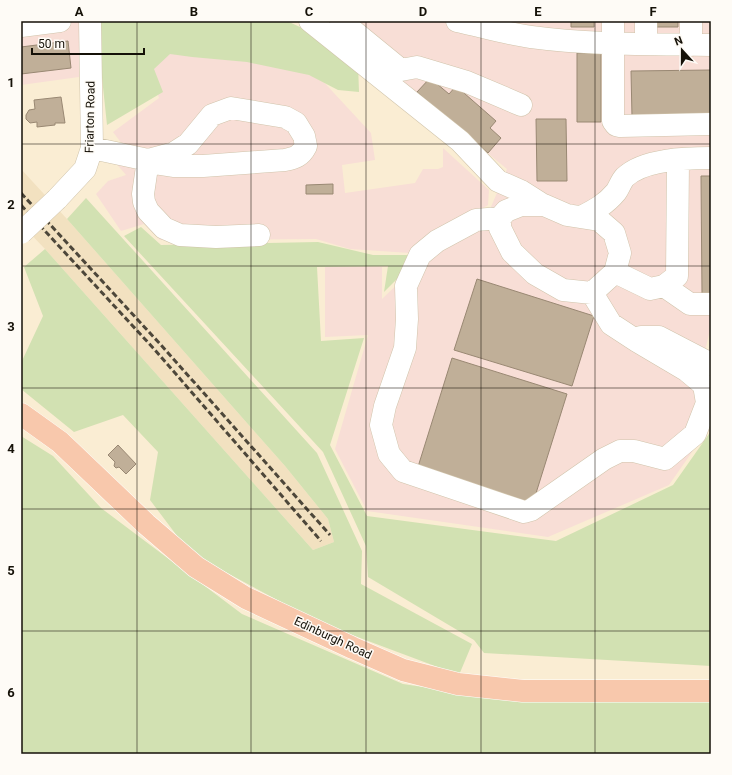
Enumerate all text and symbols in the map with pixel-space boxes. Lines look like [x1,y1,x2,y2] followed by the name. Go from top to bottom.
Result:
[75,4,84,19] text: A
[190,4,198,19] text: B
[305,4,314,19] text: C
[419,4,427,19] text: D
[534,4,542,19] text: E
[649,4,657,19] text: F
[32,30,144,56] scale bar
[662,30,702,70] north arrow
[673,34,685,49] text: N
[38,37,65,51] text: 50 m
[7,75,15,90] text: 1
[82,81,98,153] street label: Friarton Road
[7,197,15,212] text: 2
[7,319,15,334] text: 3
[7,441,15,456] text: 4
[7,563,15,578] text: 5
[292,614,374,662] street label: Edinburgh Road
[7,685,15,700] text: 6

